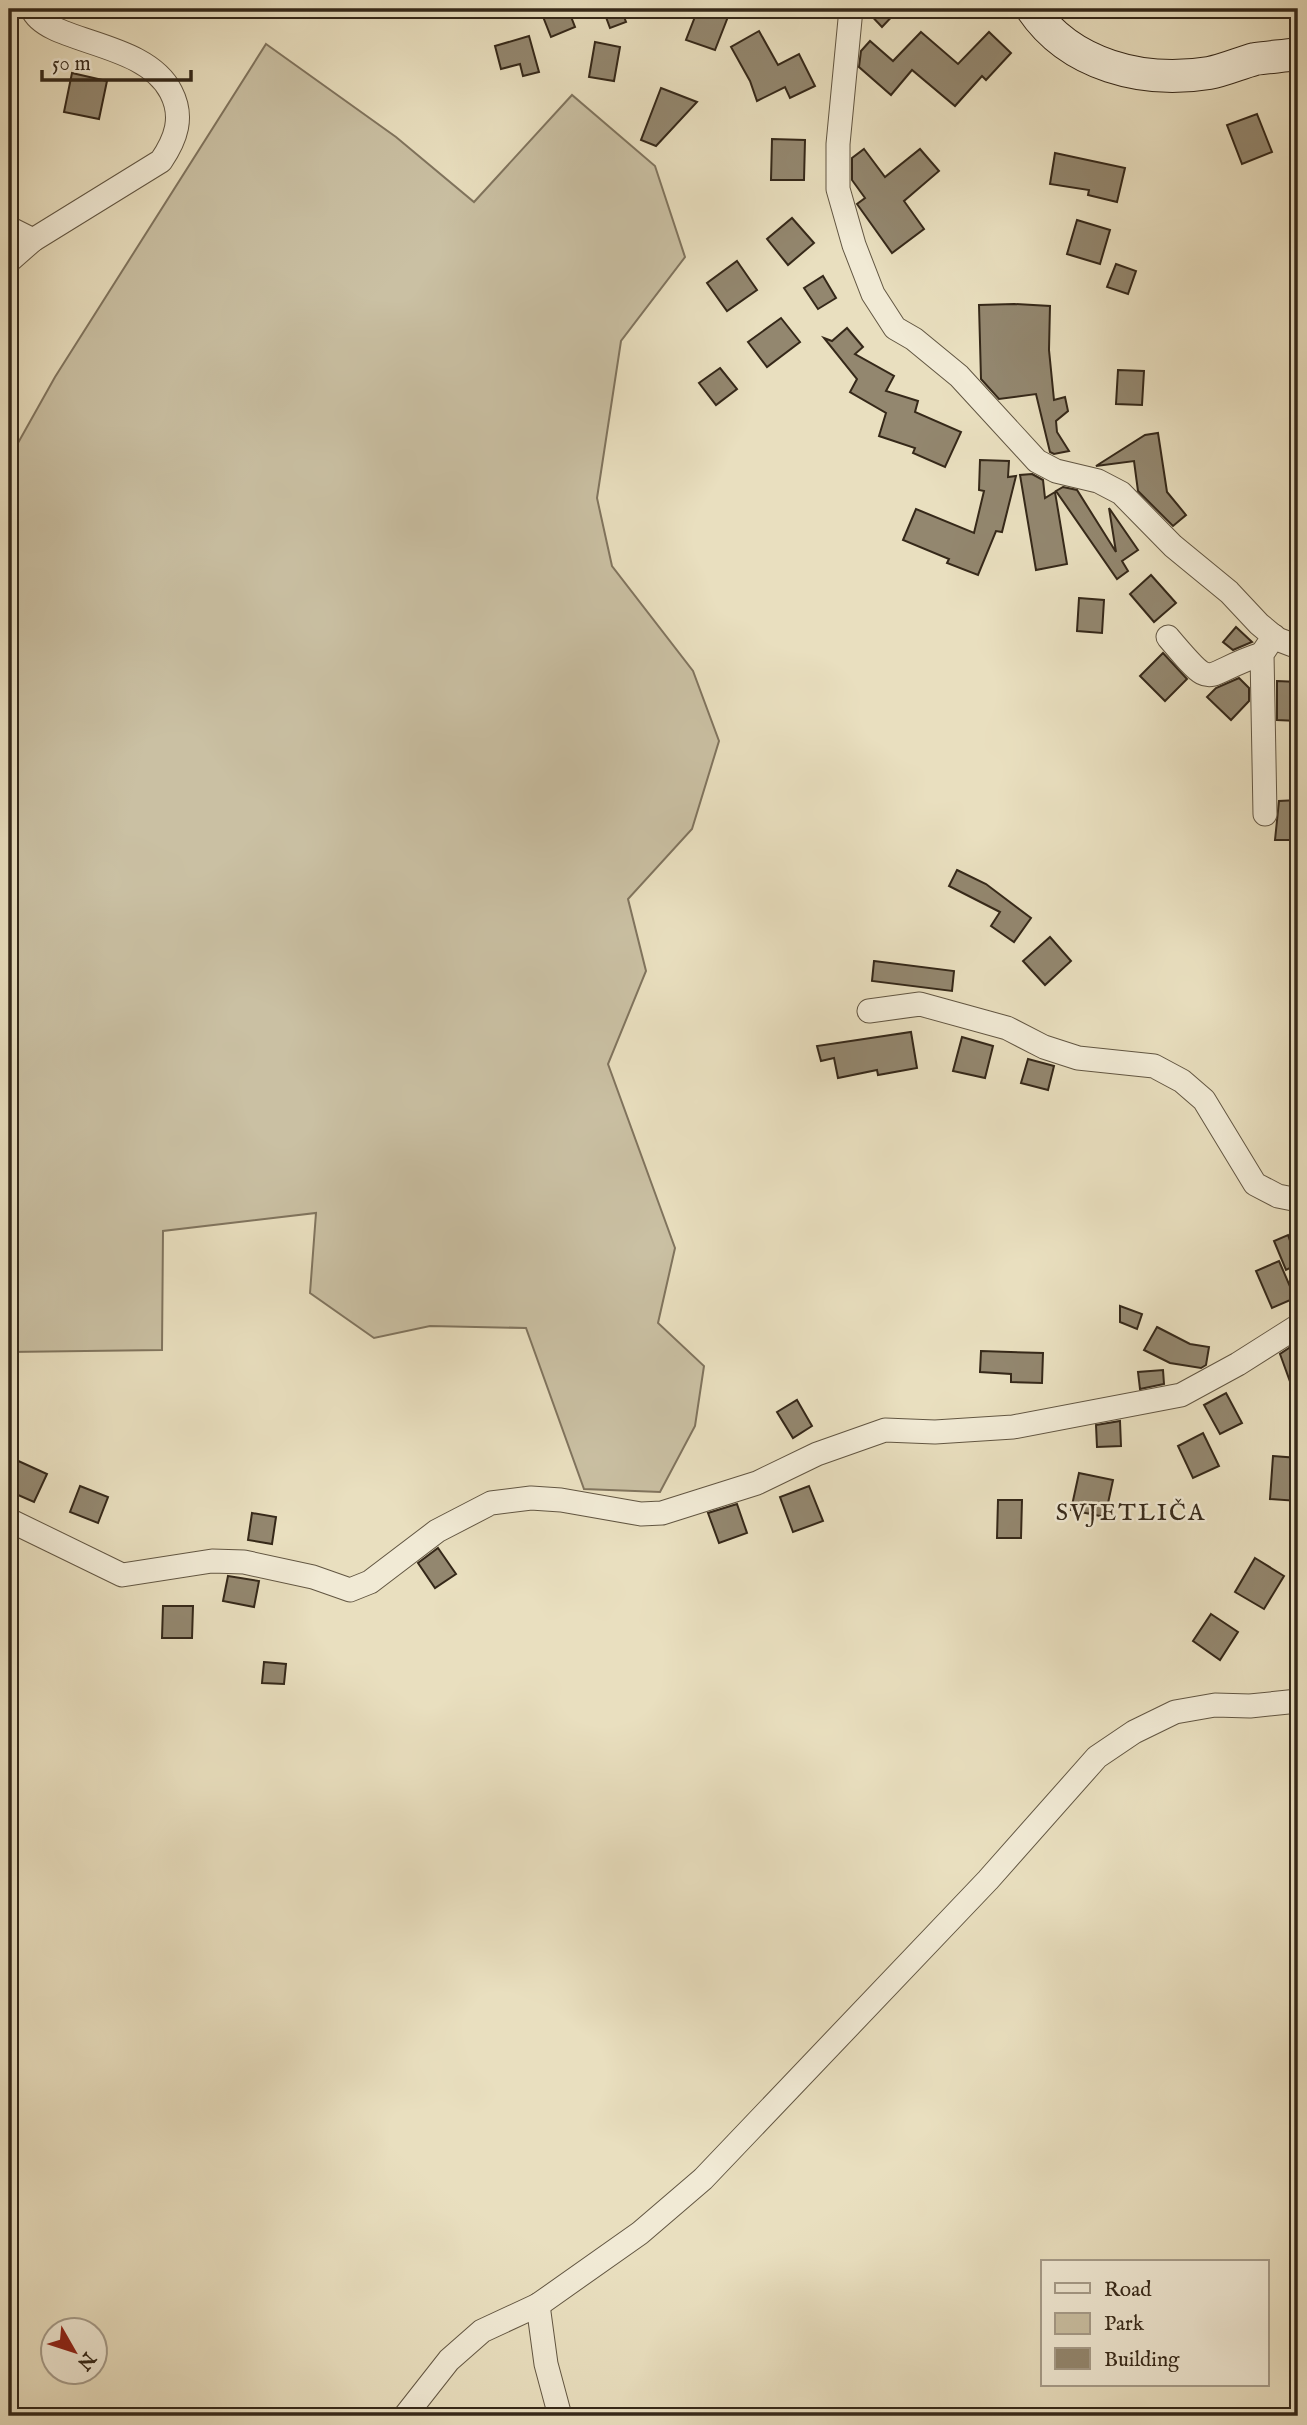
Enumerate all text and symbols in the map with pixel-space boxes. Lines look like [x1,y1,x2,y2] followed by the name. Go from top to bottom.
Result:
[42,38,191,82] scale bar
[52,51,91,78] text: 50 m
[1056,1498,1206,1529] district label: SVJETLIČA
[1041,2260,1268,2386] legend
[1104,2277,1152,2304] text: Road
[1104,2311,1145,2338] text: Park
[38,2316,108,2386] north arrow
[71,2346,101,2375] text: N
[1104,2347,1180,2374] text: Building

